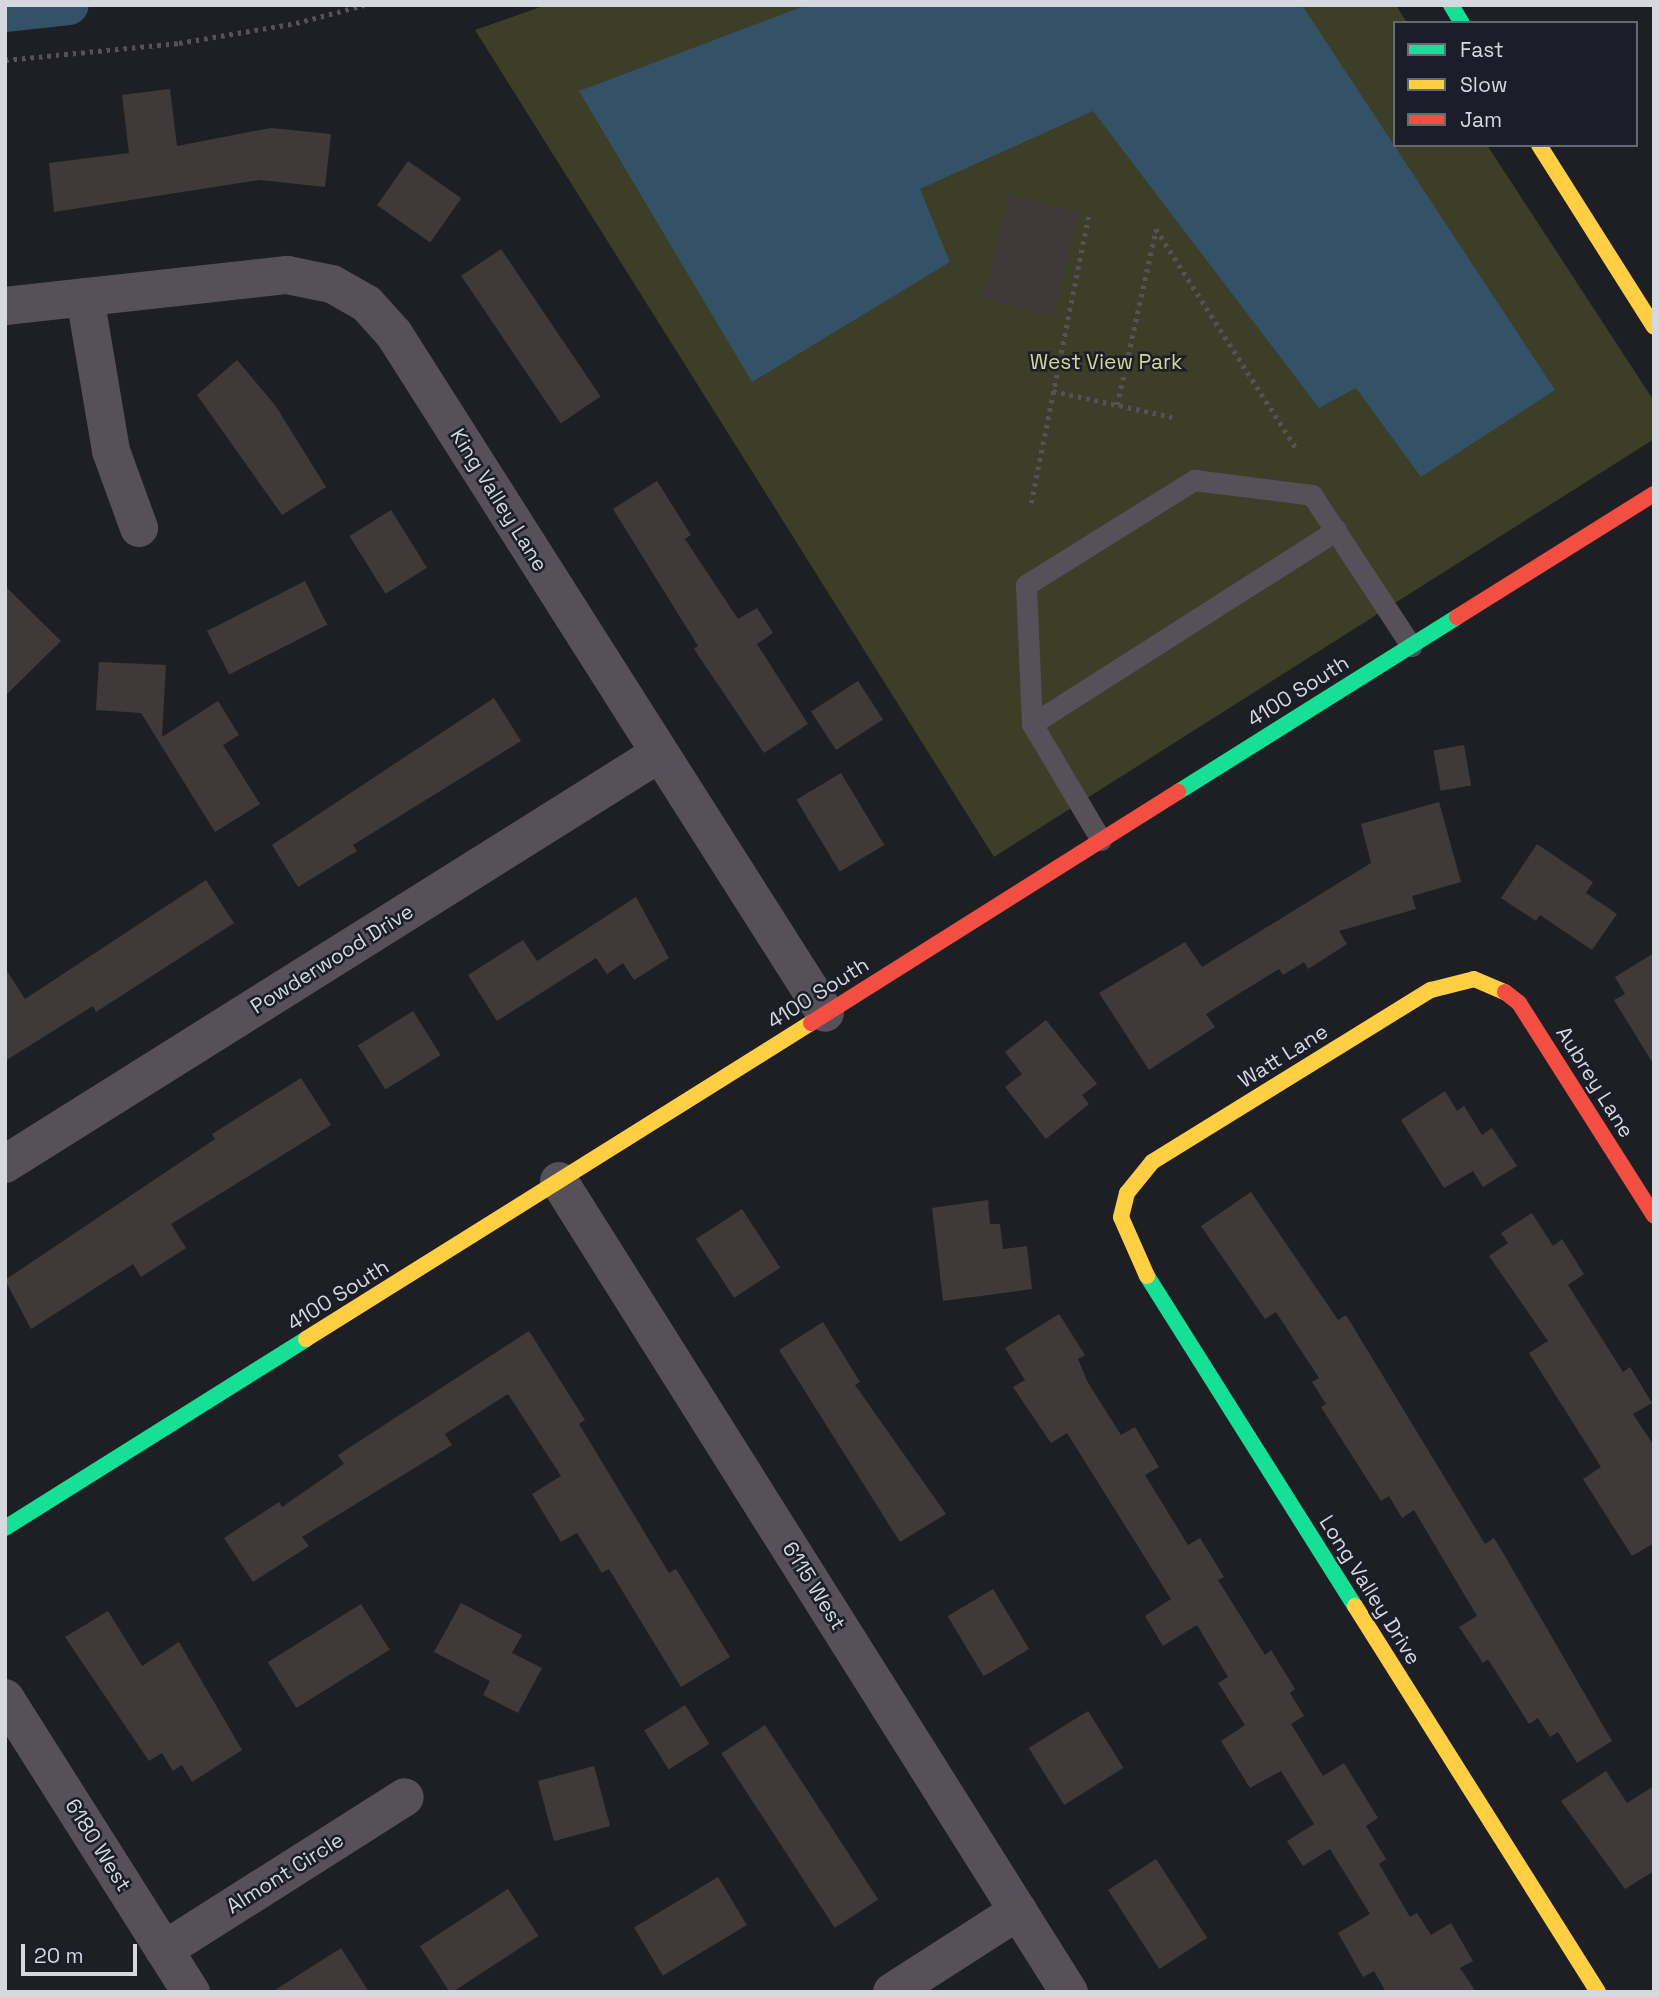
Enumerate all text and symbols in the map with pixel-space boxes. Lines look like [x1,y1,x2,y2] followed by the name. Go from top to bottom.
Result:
[1393,21,1638,147] legend
[1460,36,1504,63] text: Fast
[1460,71,1508,98] text: Slow
[1460,106,1502,133] text: Jam
[1030,349,1182,375] park label: West View Park
[445,424,553,576] street label: King Valley Lane
[1243,650,1353,732] street label: 4100 South
[246,899,418,1019] street label: Powderwood Drive
[763,952,873,1034] street label: 4100 South
[1234,1019,1332,1093] street label: Watt Lane
[1551,1022,1639,1142] street label: Aubrey Lane
[283,1254,393,1336] street label: 4100 South
[1314,1511,1426,1669] street label: Long Valley Drive
[777,1537,851,1635] street label: 6115 West
[60,1794,136,1896] street label: 6180 West
[222,1827,348,1919] street label: Almont Circle
[24,1930,140,1974] scale bar
[34,1942,84,1969] text: 20 m

